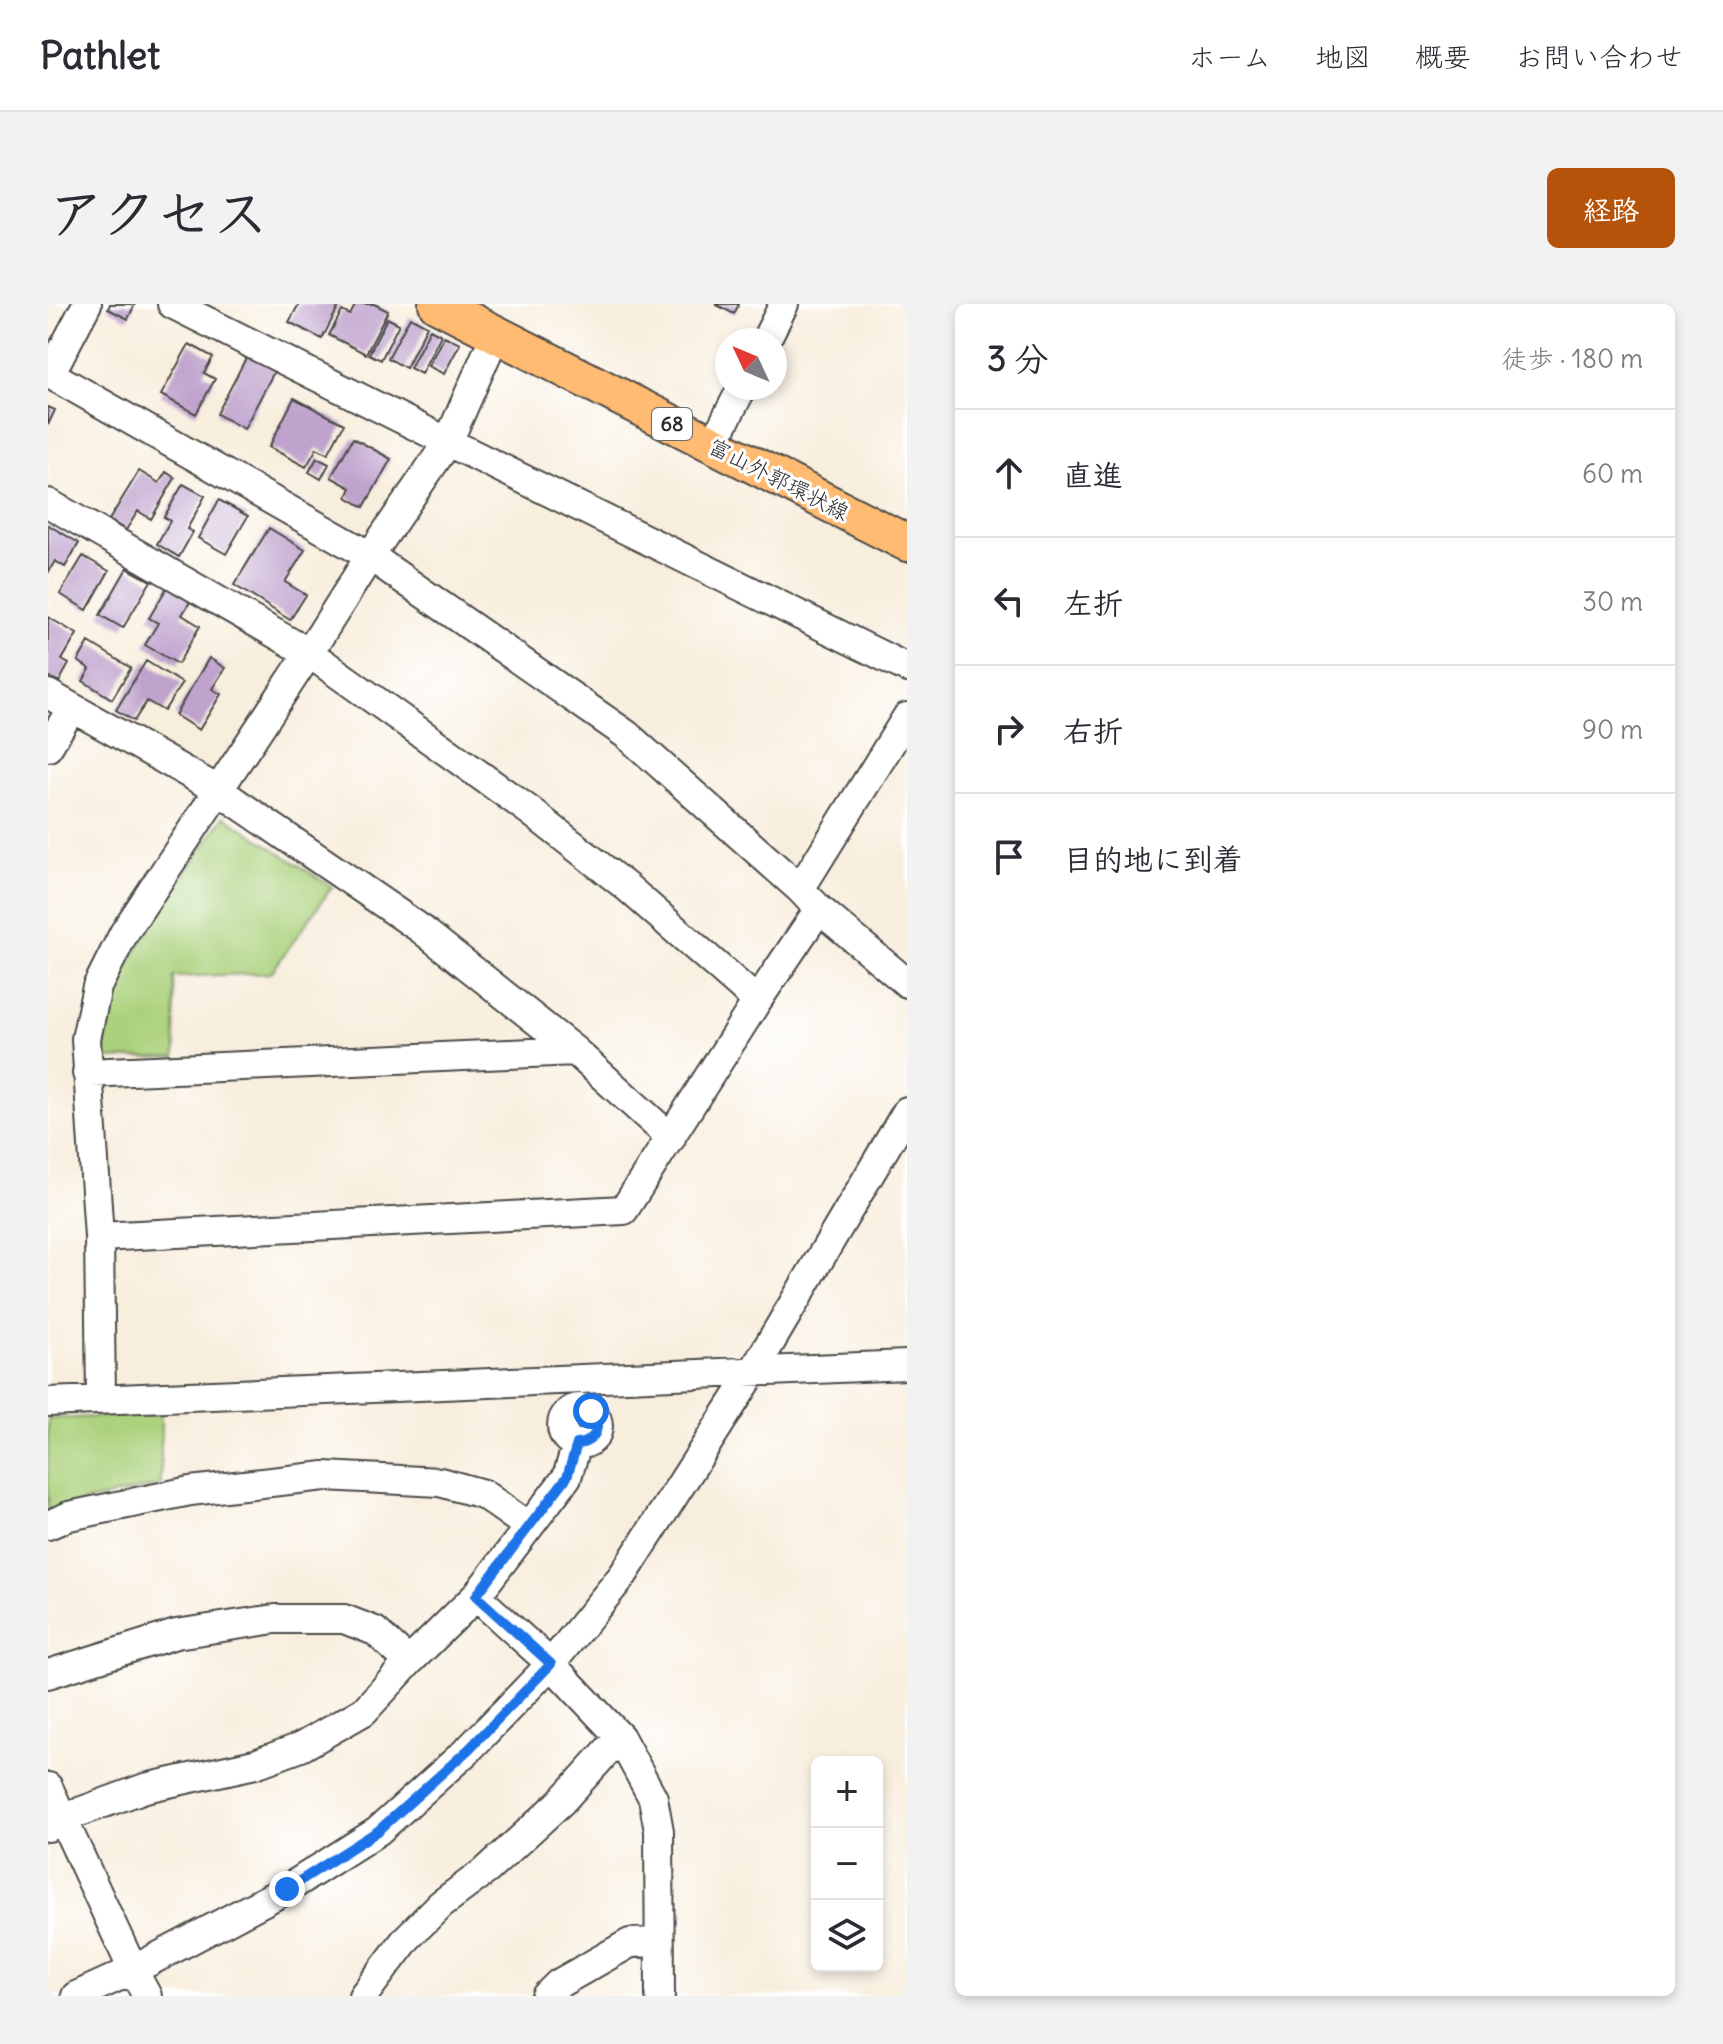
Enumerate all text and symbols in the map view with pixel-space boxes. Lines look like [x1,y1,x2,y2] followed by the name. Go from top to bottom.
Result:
[40,32,160,79] text: Pathlet
[1188,39,1271,75] text: ホーム
[1315,39,1371,75] text: 地図
[1415,39,1471,75] text: 概要
[1515,39,1683,75] text: お問い合わせ
[1547,168,1675,248] button: 経路
[48,178,269,248] text: アクセス
[715,328,787,400] north arrow
[987,337,1048,380] text: 3 分
[1501,342,1643,375] text: 徒歩 · 180 m
[652,408,692,440] road number: 68
[704,432,854,526] street label: 富山外郭環状線
[987,451,1031,495] icon: ahead
[1063,456,1123,494] text: 直進
[1582,457,1643,490] text: 60 m
[987,579,1031,623] icon: left
[1063,584,1123,622] text: 左折
[1582,585,1643,618] text: 30 m
[987,707,1031,751] icon: right
[1063,712,1123,750] text: 右折
[1582,713,1643,746] text: 90 m
[987,835,1031,879] icon: arrive
[1063,840,1243,878] text: 目的地に到着
[573,1393,609,1429] route start
[811,1756,883,1972] map controls
[811,1756,883,1828] button: +
[811,1828,883,1900] button: −
[269,1871,305,1907] route end
[811,1900,883,1972] button: layers

